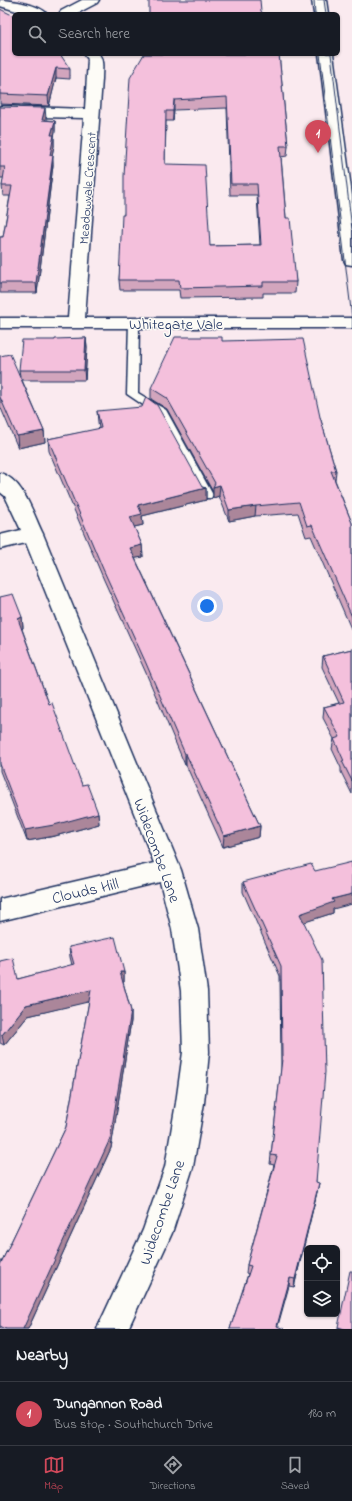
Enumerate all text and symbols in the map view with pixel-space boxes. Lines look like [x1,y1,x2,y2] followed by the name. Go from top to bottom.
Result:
[12,12,340,56] search box
[26,23,48,45] icon: search
[58,23,130,45] text: Search here
[305,120,331,153] pin: 1
[75,131,102,245] street label: Meadowvale Crescent
[129,313,224,337] street label: Whitegate Vale
[197,596,217,616] your location
[126,795,186,907] street label: Widecombe Lane
[50,873,121,911] street label: Clouds Hill
[134,1156,192,1268] street label: Widecombe Lane
[304,1245,340,1317] map controls
[304,1245,340,1281] button: locate
[304,1281,340,1317] button: layers
[16,1343,68,1368] text: Nearby
[54,1393,162,1415] text: Dungannon Road
[27,1404,31,1423] text: 1
[308,1404,336,1423] text: 180 m
[54,1415,213,1434] text: Bus stop · Southchurch Drive
[43,1454,65,1494] tab: Map
[150,1454,195,1494] tab: Directions
[281,1454,309,1494] tab: Saved

